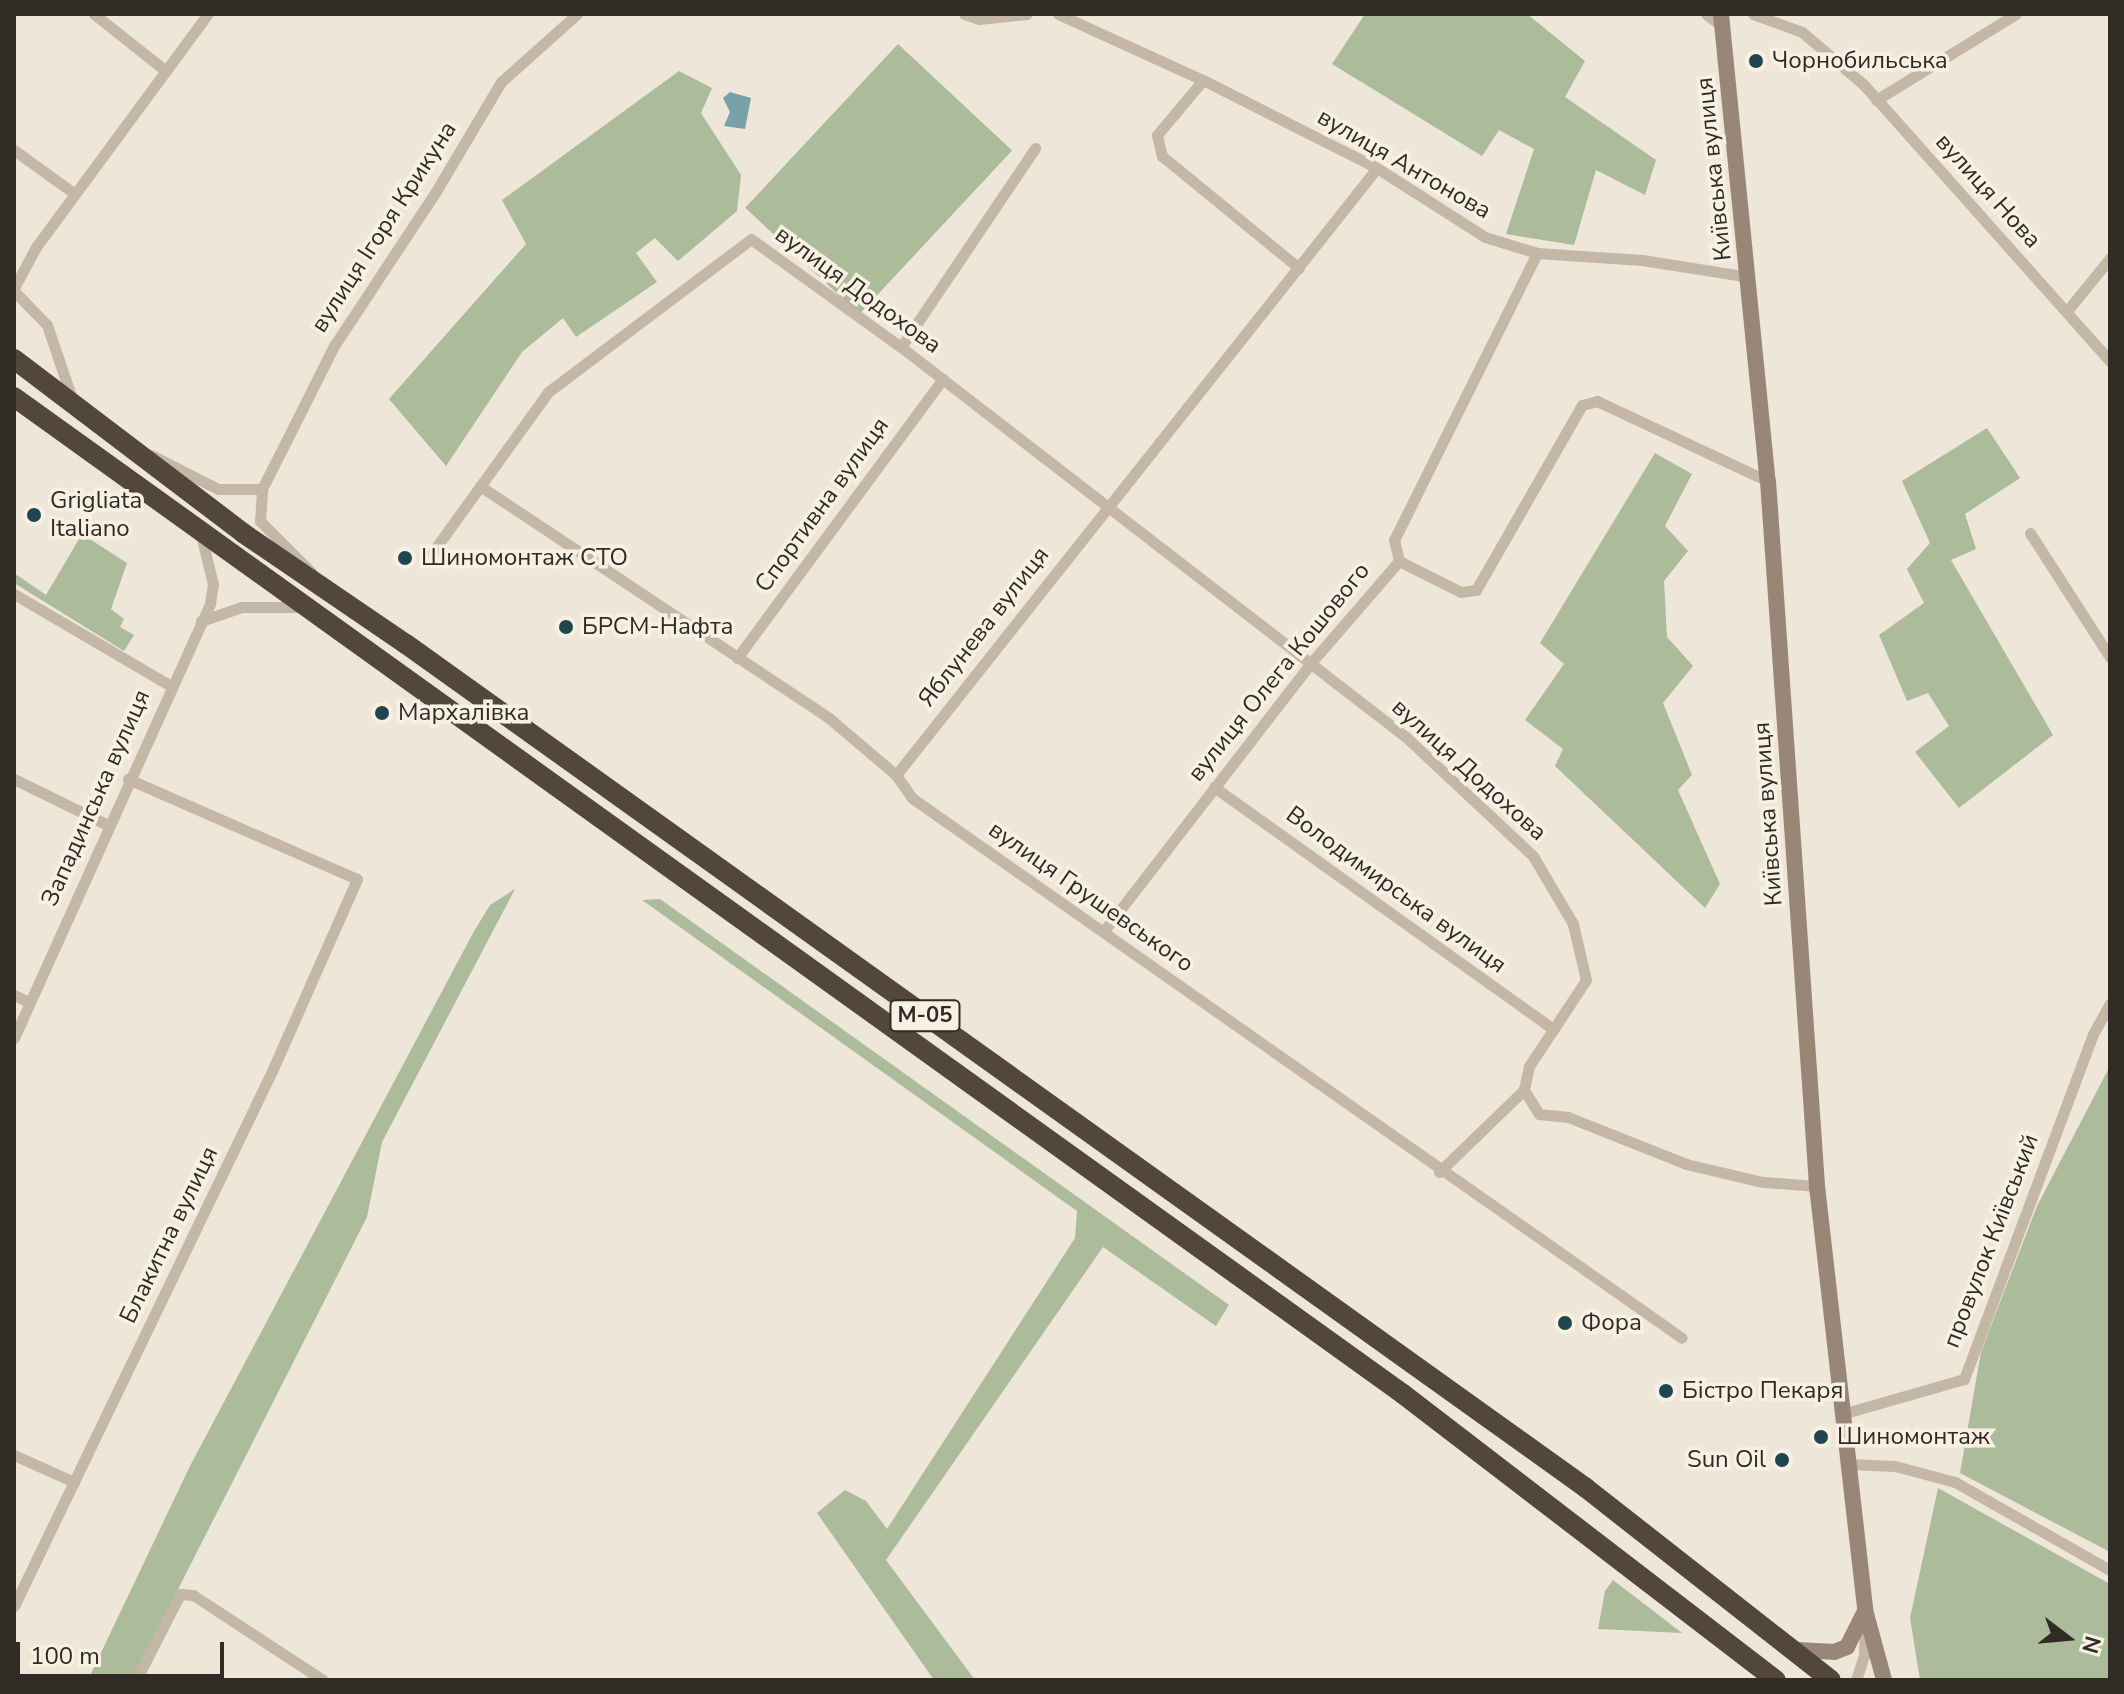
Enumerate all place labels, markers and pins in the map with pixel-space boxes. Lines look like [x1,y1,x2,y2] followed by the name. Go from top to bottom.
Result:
[1772,47,1948,75] place label: Чорнобильська
[1747,52,1765,70] marker: Чорнобильська
[50,487,142,543] place label: Grigliata Italiano
[25,506,43,524] marker: Grigliata Italiano
[421,544,628,572] place label: Шиномонтаж СТО
[396,549,414,567] marker: Шиномонтаж СТО
[582,613,734,641] place label: БРСМ-Нафта
[557,618,575,636] marker: БРСМ-Нафта
[398,699,529,727] place label: Мархалівка
[373,704,391,722] marker: Мархалівка
[1581,1309,1642,1337] place label: Фора
[1556,1314,1574,1332] marker: Фора
[1682,1377,1844,1405] place label: Бістро Пекаря
[1657,1382,1675,1400] marker: Бістро Пекаря
[1837,1423,1990,1451] place label: Шиномонтаж
[1812,1428,1830,1446] marker: Шиномонтаж
[1687,1446,1766,1474] place label: Sun Oil
[1773,1451,1791,1469] marker: Sun Oil

